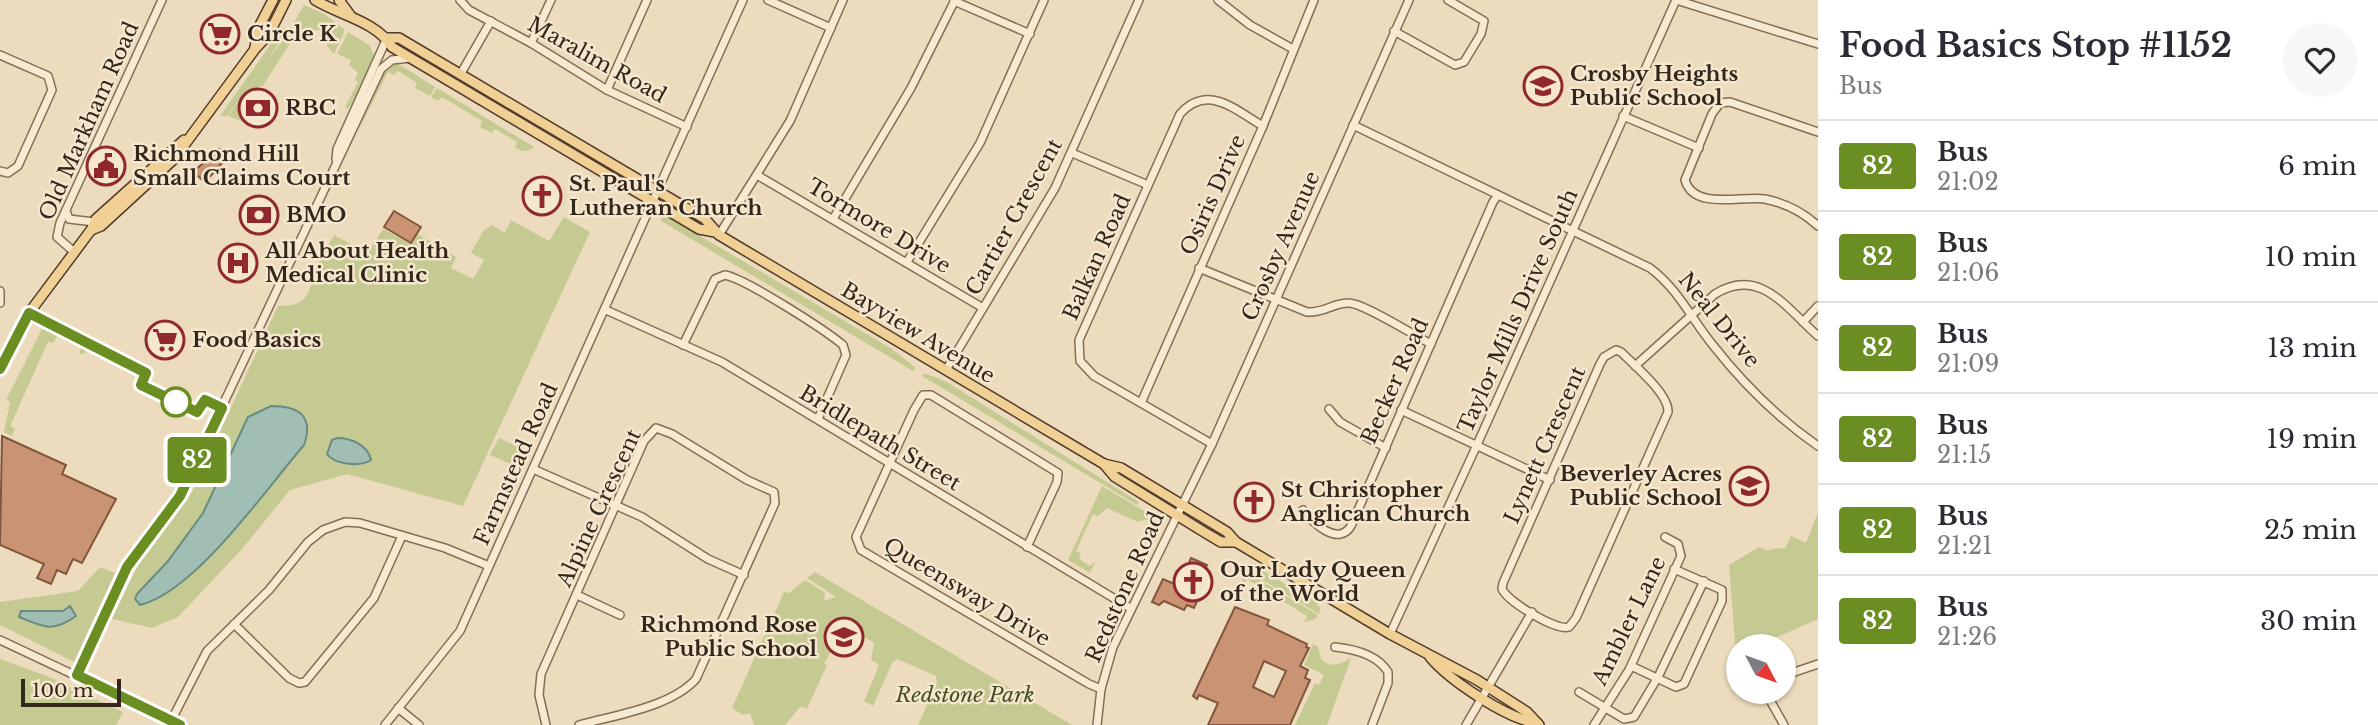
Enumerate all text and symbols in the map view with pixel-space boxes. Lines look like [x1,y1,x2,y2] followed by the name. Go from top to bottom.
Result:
[523,11,671,109] street label: Maralim Road
[199,13,241,55] supermarket icon: Circle K
[33,18,145,224] street label: Old Markham Road
[247,21,337,47] place label: Circle K
[2283,23,2357,97] button: heart
[1839,25,2232,66] text: Food Basics Stop #1152
[1570,61,1739,111] place label: Crosby Heights Public School
[1522,65,1564,107] school or university icon: Crosby Heights Public School
[1839,72,1882,100] text: Bus
[237,87,279,129] bank icon: RBC
[285,95,336,121] place label: RBC
[1175,131,1251,259] street label: Osiris Drive
[960,134,1068,300] street label: Cartier Crescent
[1937,136,1988,168] text: Bus
[133,141,350,191] place label: Richmond Hill Small Claims Court
[85,145,127,187] public building icon: Richmond Hill Small Claims Court
[2278,150,2357,182] text: 6 min
[1862,151,1893,180] text: 82
[1236,167,1326,325] street label: Crosby Avenue
[1937,168,1999,196] text: 21:02
[569,171,763,221] place label: St. Paul's Lutheran Church
[803,173,955,279] street label: Tormore Drive
[521,175,563,217] church icon: St. Paul's Lutheran Church
[1452,185,1584,437] street label: Taylor Mills Drive South
[1058,190,1136,324] street label: Balkan Road
[238,194,280,236] bank icon: BMO
[286,202,346,228] place label: BMO
[1937,227,1988,259] text: Bus
[264,238,449,288] place label: All About Health Medical Clinic
[2265,241,2357,273] text: 10 min
[217,242,259,284] hospital icon: All About Health Medical Clinic
[1862,242,1893,271] text: 82
[1937,259,1999,287] text: 21:06
[1673,267,1765,373] street label: Neal Drive
[836,277,1000,389] street label: Bayview Avenue
[1356,314,1434,448] street label: Becker Road
[1937,318,1988,350] text: Bus
[144,319,186,361] supermarket icon: Food Basics
[192,327,322,353] place label: Food Basics
[2267,332,2357,364] text: 13 min
[1862,333,1893,362] text: 82
[1937,350,1999,378] text: 21:09
[1499,362,1591,528] street label: Lynett Crescent
[469,379,563,549] street label: Farmstead Road
[795,380,966,497] street label: Bridlepath Street
[161,387,191,417] unlabelled marker
[1937,409,1988,441] text: Bus
[2267,423,2357,455] text: 19 min
[1862,424,1893,453] text: 82
[551,425,647,592] street label: Alpine Crescent
[166,437,228,483] line badge: 82
[1937,441,1991,469] text: 21:15
[182,445,212,474] text: 82
[1560,461,1723,511] place label: Beverley Acres Public School
[1728,465,1770,507] school or university icon: Beverley Acres Public School
[1280,477,1470,527] place label: St Christopher Anglican Church
[1233,481,1275,523] church icon: St Christopher Anglican Church
[1937,500,1988,532] text: Bus
[1080,508,1170,666] street label: Redstone Road
[2264,514,2357,546] text: 25 min
[1862,515,1893,544] text: 82
[879,532,1055,652] street label: Queensway Drive
[1937,532,1992,560] text: 21:21
[1586,552,1671,691] street label: Ambler Lane
[1220,557,1406,607] place label: Our Lady Queen of the World
[1172,561,1214,603] church icon: Our Lady Queen of the World
[1937,591,1988,623] text: Bus
[2260,605,2357,637] text: 30 min
[1862,606,1893,635] text: 82
[640,612,818,662] place label: Richmond Rose Public School
[823,616,865,658] school or university icon: Richmond Rose Public School
[1937,623,1997,651] text: 21:26
[1726,634,1796,704] north arrow
[1726,634,1796,704] map controls
[21,676,121,708] scale bar
[32,679,93,702] text: 100 m
[895,682,1034,708] park label: Redstone Park

